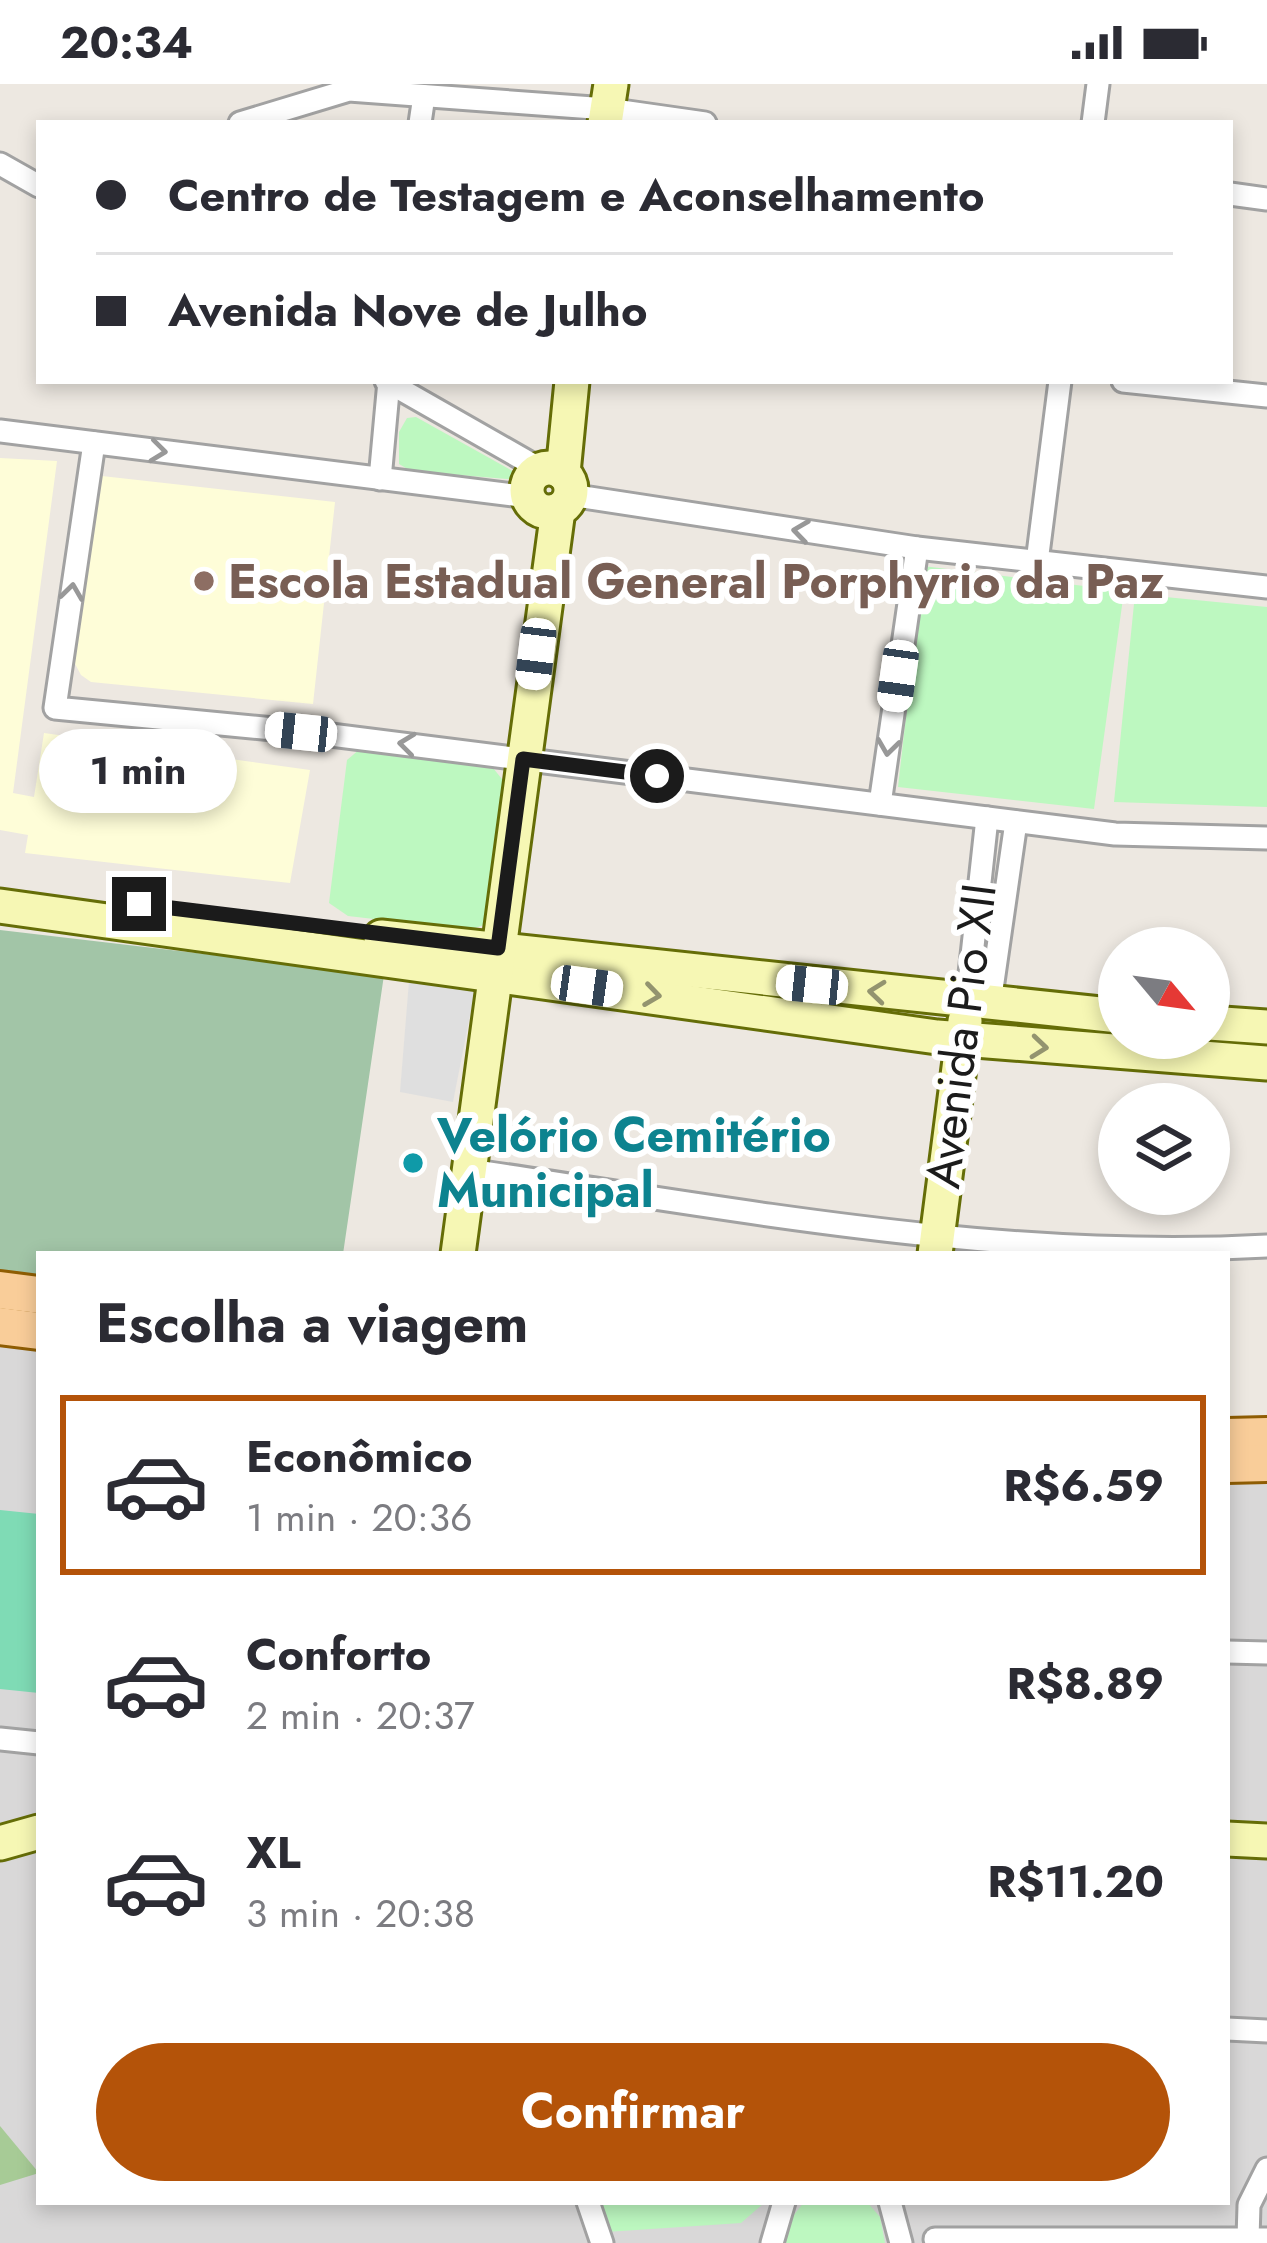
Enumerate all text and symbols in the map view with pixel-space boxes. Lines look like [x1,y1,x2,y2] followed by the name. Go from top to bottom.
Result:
[60,10,193,75] text: 20:34
[168,163,984,228] text: Centro de Testagem e Aconselhamento
[168,278,647,343] text: Avenida Nove de Julho
[148,437,168,463] one-way arrow
[791,519,811,545] one-way arrow
[228,547,1164,616] place label: Escola Estadual General Porphyrio da Paz
[191,568,217,594] marker: Escola Estadual General Porphyrio da Paz
[58,582,84,602] one-way arrow
[514,616,558,692] car
[875,638,921,714] car
[263,710,339,754] car
[40,730,238,814] callout: 1 min
[397,732,416,758] one-way arrow
[876,737,902,757] one-way arrow
[90,742,186,799] text: 1 min
[630,749,684,803] route start
[112,877,166,931] route end
[908,880,1014,1192] street label: Avenida Pio XII
[1098,927,1230,1059] north arrow
[1098,927,1230,1215] map controls
[549,963,625,1009] car
[774,963,850,1007] car
[867,980,886,1005] one-way arrow
[642,981,662,1007] one-way arrow
[1030,1034,1049,1059] one-way arrow
[1098,1083,1230,1215] button: layers
[436,1101,831,1225] place label: Velório Cemitério Municipal
[400,1150,426,1176] marker: Velório Cemitério Municipal
[96,1284,528,1362] text: Escolha a viagem
[246,1424,472,1489] text: Econômico
[102,1431,210,1539] icon: car
[1003,1453,1164,1518] text: R$6.59
[246,1489,472,1546] text: 1 min · 20:36
[246,1622,431,1687] text: Conforto
[102,1629,210,1737] icon: car
[1007,1651,1164,1716] text: R$8.89
[246,1687,475,1744] text: 2 min · 20:37
[246,1820,301,1885] text: XL
[102,1827,210,1935] icon: car
[987,1849,1164,1914] text: R$11.20
[246,1885,475,1942] text: 3 min · 20:38
[96,2043,1170,2181] button: Confirmar

